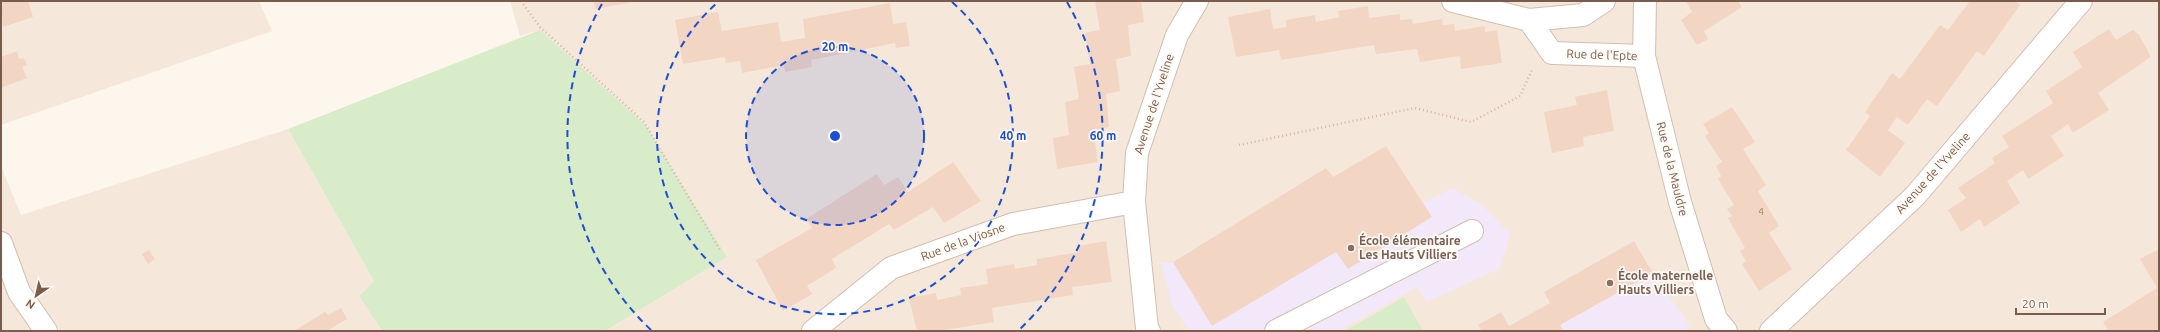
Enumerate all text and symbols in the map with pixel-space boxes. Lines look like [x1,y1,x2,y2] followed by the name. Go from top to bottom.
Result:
[822,40,848,53] text: 20 m
[1566,47,1638,62] street label: Rue de l'Epte
[1131,52,1176,156] street label: Avenue de l'Yveline
[1654,120,1691,217] street label: Rue de la Mauldre
[828,129,842,143] centre of rings
[1000,129,1026,142] text: 40 m
[1090,129,1116,142] text: 60 m
[1893,129,1972,216] street label: Avenue de l'Yveline
[1758,206,1764,217] house number: 4
[919,220,1007,263] street label: Rue de la Viosne
[1359,232,1461,261] place label: École élémentaire Les Hauts Villiers
[1346,243,1356,253] marker: École élémentaire Les Hauts Villiers
[1618,267,1713,296] place label: École maternelle Hauts Villiers
[16,276,56,316] north arrow
[1605,278,1615,288] marker: École maternelle Hauts Villiers
[2016,290,2105,316] scale bar
[24,297,37,312] text: N
[2022,297,2049,310] text: 20 m

